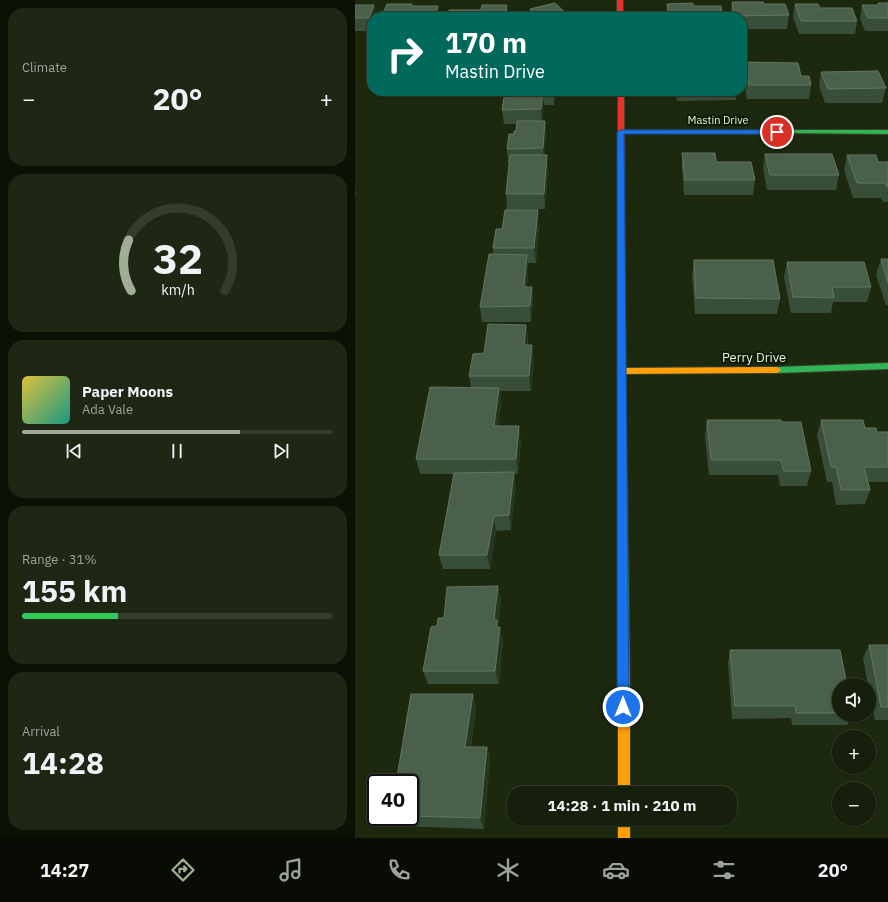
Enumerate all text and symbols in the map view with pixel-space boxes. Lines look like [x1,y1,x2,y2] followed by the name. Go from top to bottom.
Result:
[445,24,527,61] text: 170 m
[379,28,431,80] icon: right
[22,59,67,76] text: Climate
[445,60,545,83] text: Mastin Drive
[152,79,203,118] text: 20°
[22,84,35,113] text: −
[320,84,333,113] text: +
[687,113,749,127] street label: Mastin Drive
[760,115,794,149] pin
[766,121,788,143] icon: arrive
[153,231,202,285] text: 32
[161,280,194,299] text: km/h
[722,349,786,366] street label: Perry Drive
[82,382,173,401] text: Paper Moons
[82,401,133,418] text: Ada Vale
[63,440,85,462] icon: previous
[166,440,188,462] icon: pause
[270,440,292,462] icon: next
[22,551,96,568] text: Range · 31%
[22,571,127,610] text: 155 km
[832,678,876,826] map controls
[832,678,876,722] button: sound
[602,686,644,728] position arrow
[22,723,60,740] text: Arrival
[832,730,876,774] button: +
[22,743,104,782] text: 14:28
[367,774,419,826] speed limit sign: 40
[832,782,876,826] button: −
[548,796,696,815] text: 14:28 · 1 min · 210 m
[169,856,197,884] icon: directions
[277,856,305,884] icon: music
[385,856,413,884] icon: phone
[494,856,522,884] icon: climate
[602,856,630,884] icon: car
[710,856,738,884] icon: filters
[40,859,89,882] text: 14:27
[818,859,848,882] text: 20°

